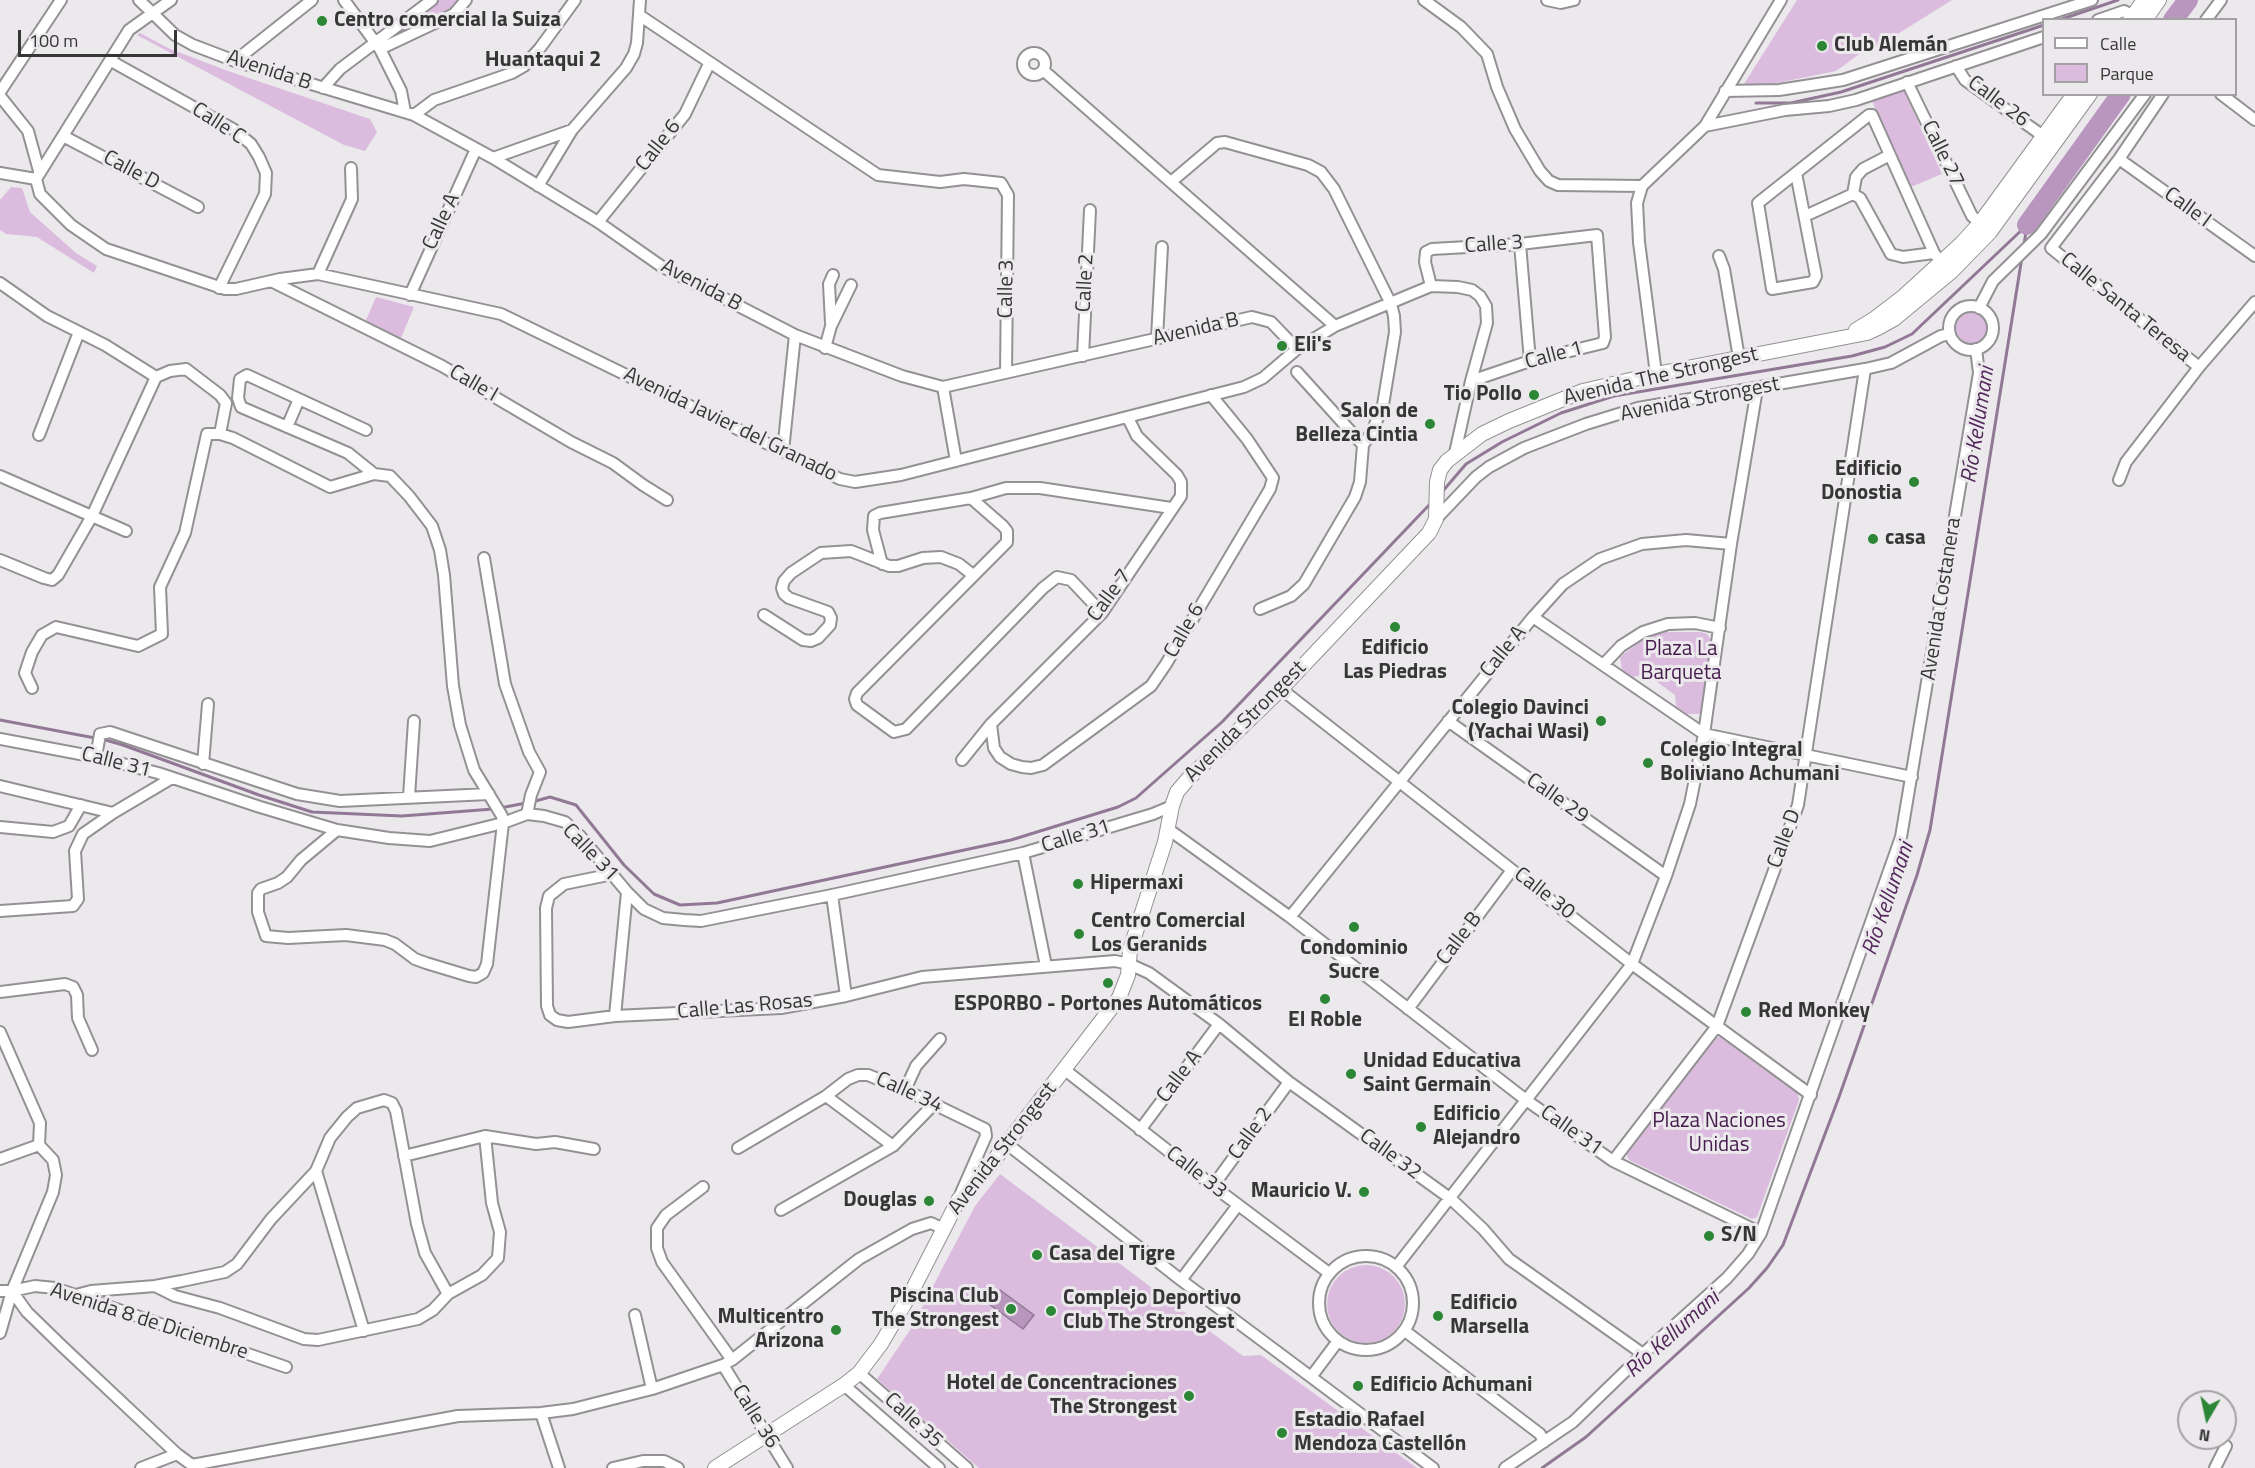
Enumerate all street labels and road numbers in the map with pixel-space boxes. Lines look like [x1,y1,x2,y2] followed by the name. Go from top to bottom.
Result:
[223,45,315,97] street label: Avenida B
[1962,71,2034,133] street label: Calle 26
[187,98,249,150] street label: Calle C
[631,115,687,177] street label: Calle 6
[1915,117,1969,191] street label: Calle 27
[98,146,164,196] street label: Calle D
[2159,183,2215,233] street label: Calle I
[418,190,466,254] street label: Calle A
[1464,230,1524,260] street label: Calle 3
[2055,248,2195,368] street label: Calle Santa Teresa
[1072,253,1100,313] street label: Calle 2
[656,254,746,318] street label: Avenida B
[994,259,1020,319] street label: Calle 3
[1150,308,1242,352] street label: Avenida B
[1522,336,1586,376] street label: Calle 1
[1561,342,1761,412] street label: Avenida The Strongest
[444,360,502,408] street label: Calle I
[619,362,841,488] street label: Avenida Javier del Granado
[1618,372,1782,428] street label: Avenida Strongest
[1917,516,1967,682] street label: Avenida Costanera
[1083,565,1137,627] street label: Calle 7
[1159,599,1211,663] street label: Calle 6
[1476,621,1532,683] street label: Calle A
[1180,656,1312,788] street label: Avenida Strongest
[79,742,153,784] street label: Calle 31
[1521,768,1593,830] street label: Calle 29
[1763,806,1807,872] street label: Calle D
[1039,815,1113,859] street label: Calle 31
[556,819,624,887] street label: Calle 31
[1509,862,1579,926] street label: Calle 30
[1432,908,1488,970] street label: Calle B
[676,989,814,1025] street label: Calle Las Rosas
[1152,1046,1208,1108] street label: Calle A
[872,1067,946,1119] street label: Calle 34
[943,1078,1063,1220] street label: Avenida Strongest
[1535,1100,1607,1162] street label: Calle 31
[1224,1103,1278,1165] street label: Calle 2
[1354,1124,1426,1186] street label: Calle 32
[1161,1141,1231,1205] street label: Calle 33
[47,1278,251,1366] street label: Avenida 8 de Diciembre
[726,1380,784,1454] street label: Calle 36
[878,1388,948,1454] street label: Calle 35

